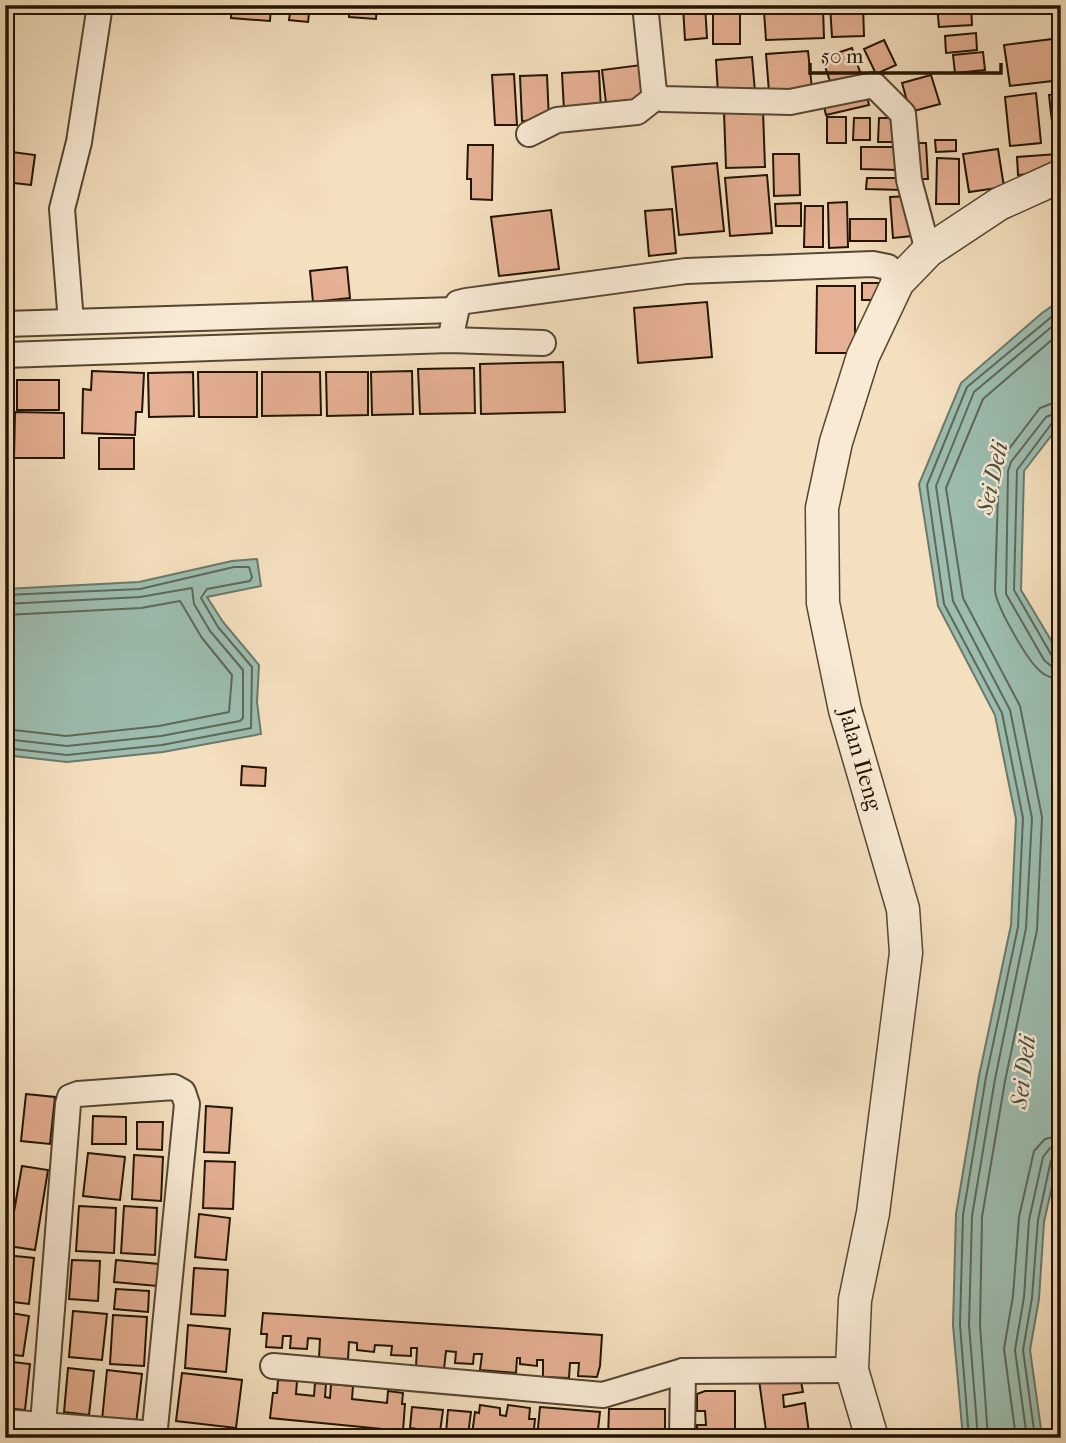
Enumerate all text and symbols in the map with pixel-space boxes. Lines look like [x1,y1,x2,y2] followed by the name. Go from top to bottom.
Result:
[810,32,1001,76] scale bar
[821,44,864,68] text: 50 m
[970,437,1014,518] water label: Sei Deli
[832,702,888,815] street label: Jalan Ileng
[1004,1032,1042,1111] water label: Sei Deli

